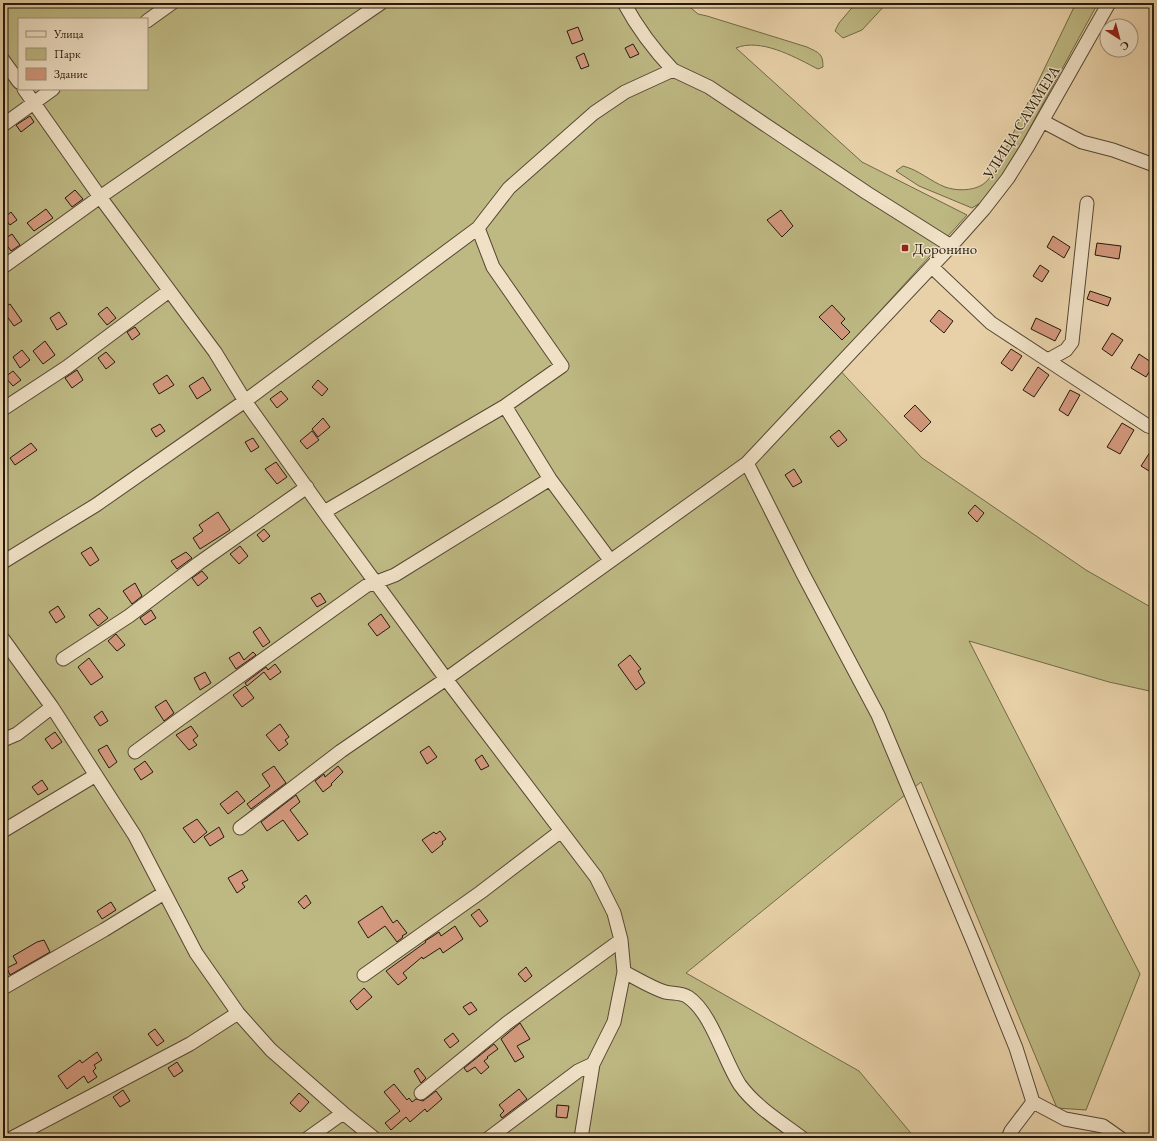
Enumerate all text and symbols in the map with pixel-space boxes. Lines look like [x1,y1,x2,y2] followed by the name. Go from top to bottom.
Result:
[18,18,148,90] legend
[1099,18,1139,58] north arrow
[53,26,84,42] text: Улица
[1117,38,1132,54] text: С
[54,46,81,62] text: Парк
[978,61,1064,183] street label: УЛИЦА САММЕРА
[54,66,88,82] text: Здание
[913,239,977,258] place label: Доронино
[900,243,910,253] marker: Доронино

